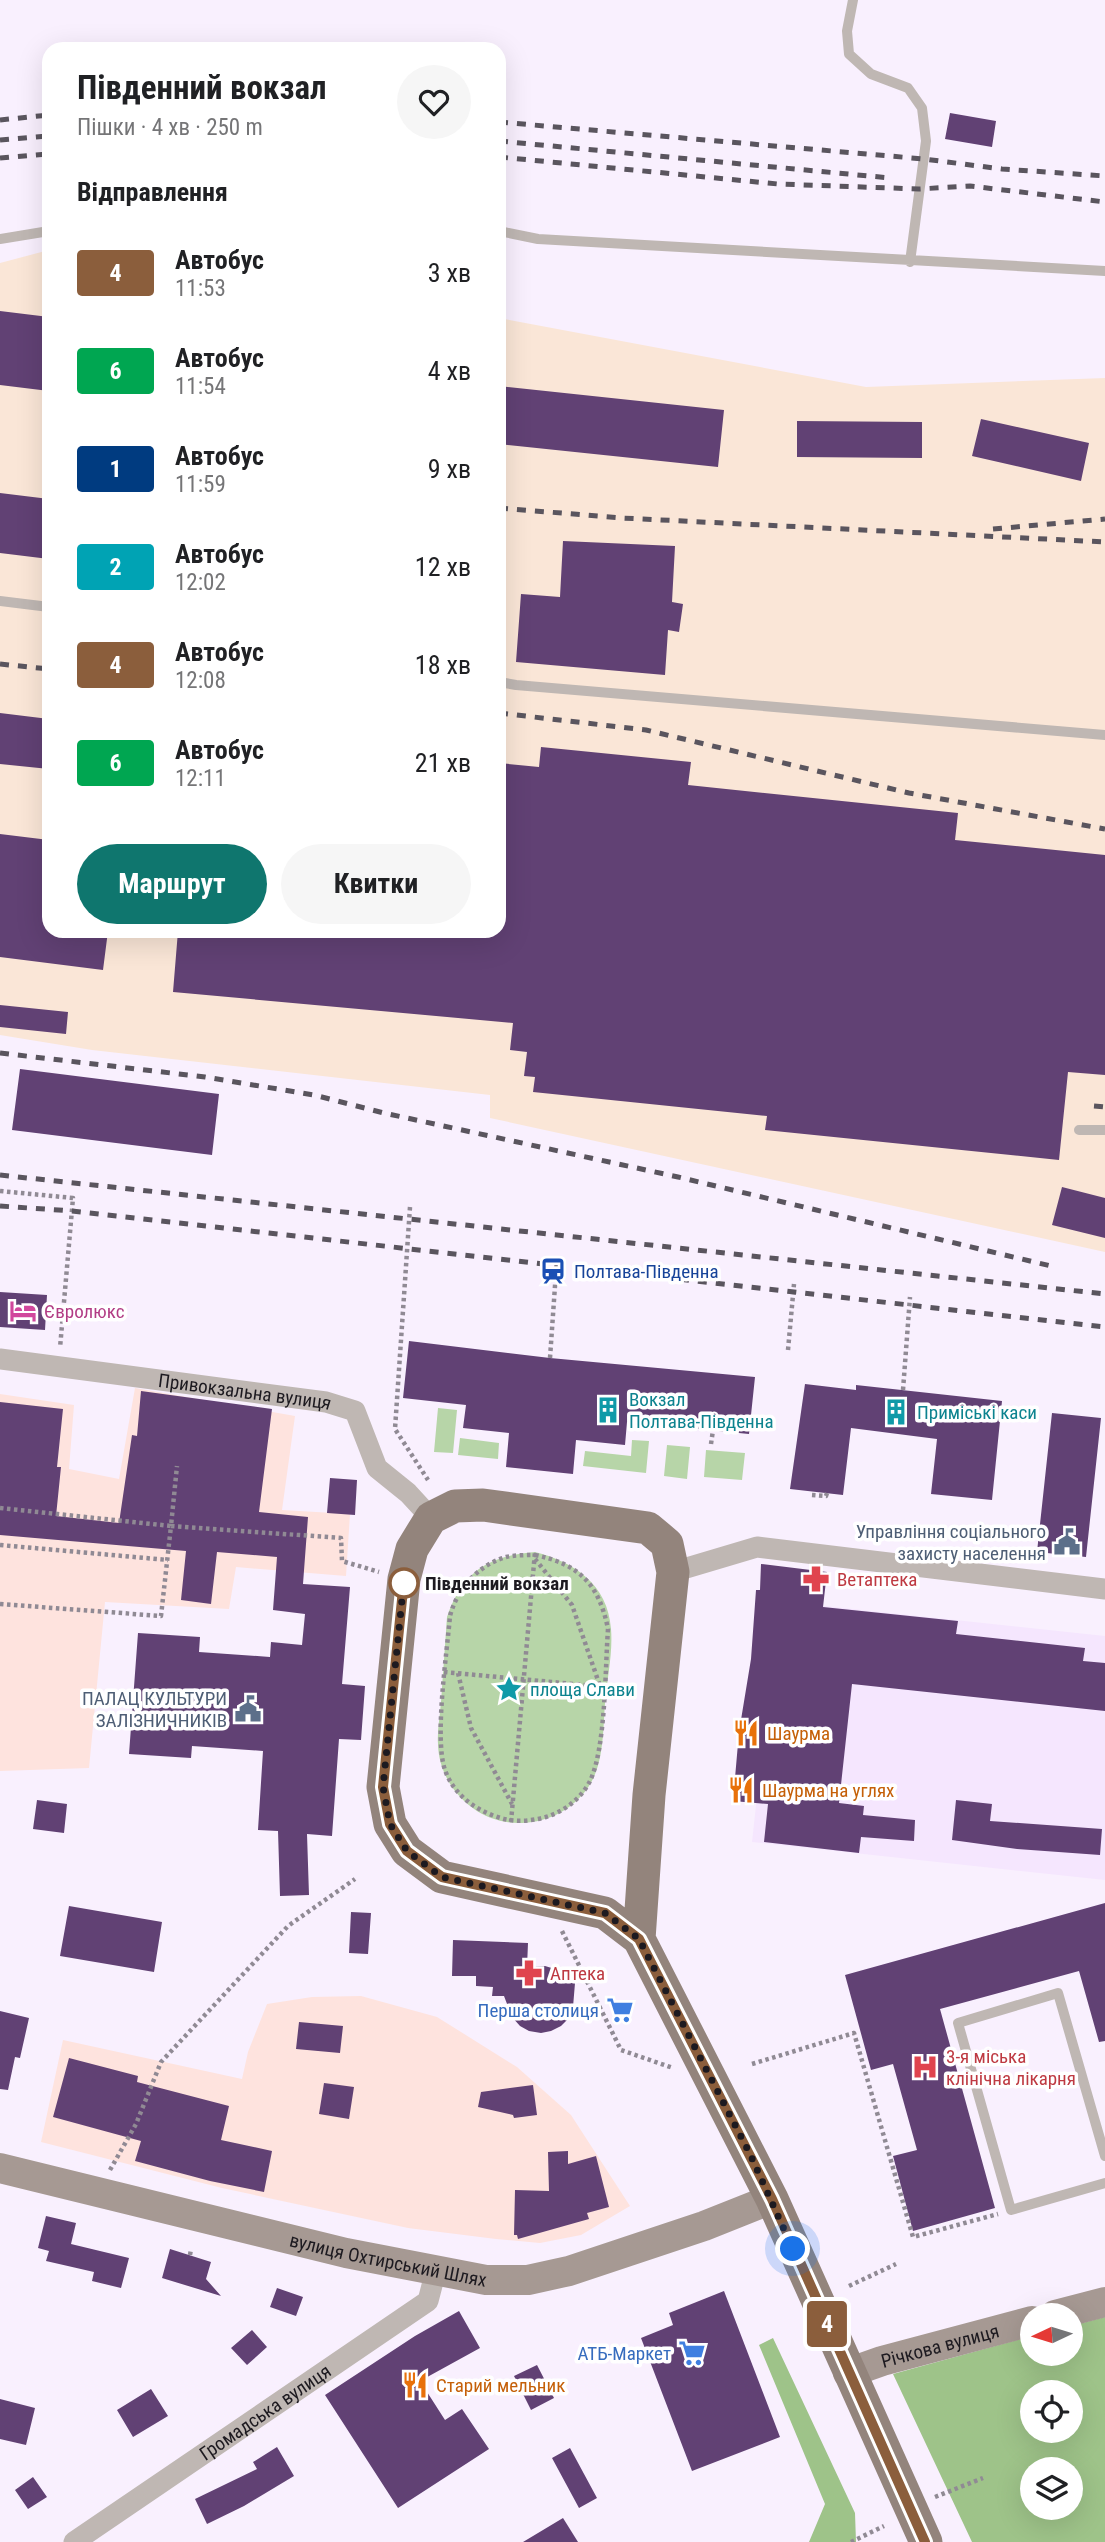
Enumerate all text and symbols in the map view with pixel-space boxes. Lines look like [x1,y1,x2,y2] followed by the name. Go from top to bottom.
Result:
[397,65,471,139] button: heart
[77,68,326,107] text: Південний вокзал
[77,114,263,141] text: Пішки · 4 хв · 250 m
[77,177,228,207] text: Відправлення
[175,245,264,275] text: Автобус
[428,258,471,288] text: 3 хв
[109,259,122,287] text: 4
[175,275,226,302] text: 11:53
[175,343,264,373] text: Автобус
[428,356,471,386] text: 4 хв
[109,357,122,385] text: 6
[175,373,226,400] text: 11:54
[175,441,264,471] text: Автобус
[428,454,471,484] text: 9 хв
[109,455,122,483] text: 1
[175,471,226,498] text: 11:59
[175,539,264,569] text: Автобус
[415,552,471,582] text: 12 хв
[109,553,122,581] text: 2
[175,569,226,596] text: 12:02
[175,637,264,667] text: Автобус
[415,650,471,680] text: 18 хв
[109,651,122,679] text: 4
[175,667,226,694] text: 12:08
[175,735,264,765] text: Автобус
[415,748,471,778] text: 21 хв
[109,749,122,777] text: 6
[175,765,226,792] text: 12:11
[77,844,267,924] button: Маршрут
[281,844,471,924] button: Квитки
[538,1256,568,1286] station icon: Полтава-Південна
[574,1260,719,1283] place label: Полтава-Південна
[8,1296,38,1326] hotel icon: Євролюкс
[44,1300,125,1323] place label: Євролюкс
[157,1369,334,1415] street label: Привокзальна вулиця
[629,1388,774,1433] place label: Вокзал Полтава-Південна
[593,1395,623,1425] building icon: Вокзал Полтава-Південна
[881,1397,911,1427] building icon: Приміські каси
[917,1401,1037,1424] place label: Приміські каси
[856,1520,1046,1565] place label: Управління соціального захисту населення
[1052,1527,1082,1557] public building icon: Управління соціального захисту населення
[801,1564,831,1594] pharmacy icon: Ветаптека
[389,1568,419,1598] marker: Південний вокзал
[837,1568,917,1591] place label: Ветаптека
[425,1572,569,1595] place label: Південний вокзал
[494,1674,524,1704] place icon: площа Слави
[530,1678,635,1701] place label: площа Слави
[82,1687,227,1732] place label: ПАЛАЦ КУЛЬТУРИ ЗАЛIЗНИЧНИКIВ
[233,1694,263,1724] public building icon: ПАЛАЦ КУЛЬТУРИ ЗАЛIЗНИЧНИКIВ
[731,1718,761,1748] restaurant icon: Шаурма
[767,1722,830,1745] place label: Шаурма
[726,1775,756,1805] restaurant icon: Шаурма на углях
[762,1779,894,1802] place label: Шаурма на углях
[514,1958,544,1988] pharmacy icon: Аптека
[550,1962,605,1985] place label: Аптека
[605,1995,635,2025] supermarket icon: Перша столиця
[478,1999,599,2022] place label: Перша столиця
[946,2045,1076,2090] place label: 3-я міська клінічна лікарня
[910,2052,940,2082] hospital icon: 3-я міська клінічна лікарня
[287,2229,489,2292] street label: вулиця Охтирський Шлях
[775,2231,810,2266] your location
[804,2301,850,2347] line badge: 4
[1020,2303,1083,2366] north arrow
[1020,2303,1083,2520] map controls
[821,2310,833,2338] text: 4
[879,2319,1002,2373] street label: Річкова вулиця
[677,2338,707,2368] supermarket icon: АТБ-Маркет
[578,2342,671,2365] place label: АТБ-Маркет
[195,2360,335,2465] street label: Громадська вулиця
[400,2370,430,2400] restaurant icon: Старий мельник
[436,2374,565,2397] place label: Старий мельник
[1020,2380,1083,2443] button: locate
[1020,2457,1083,2520] button: layers

